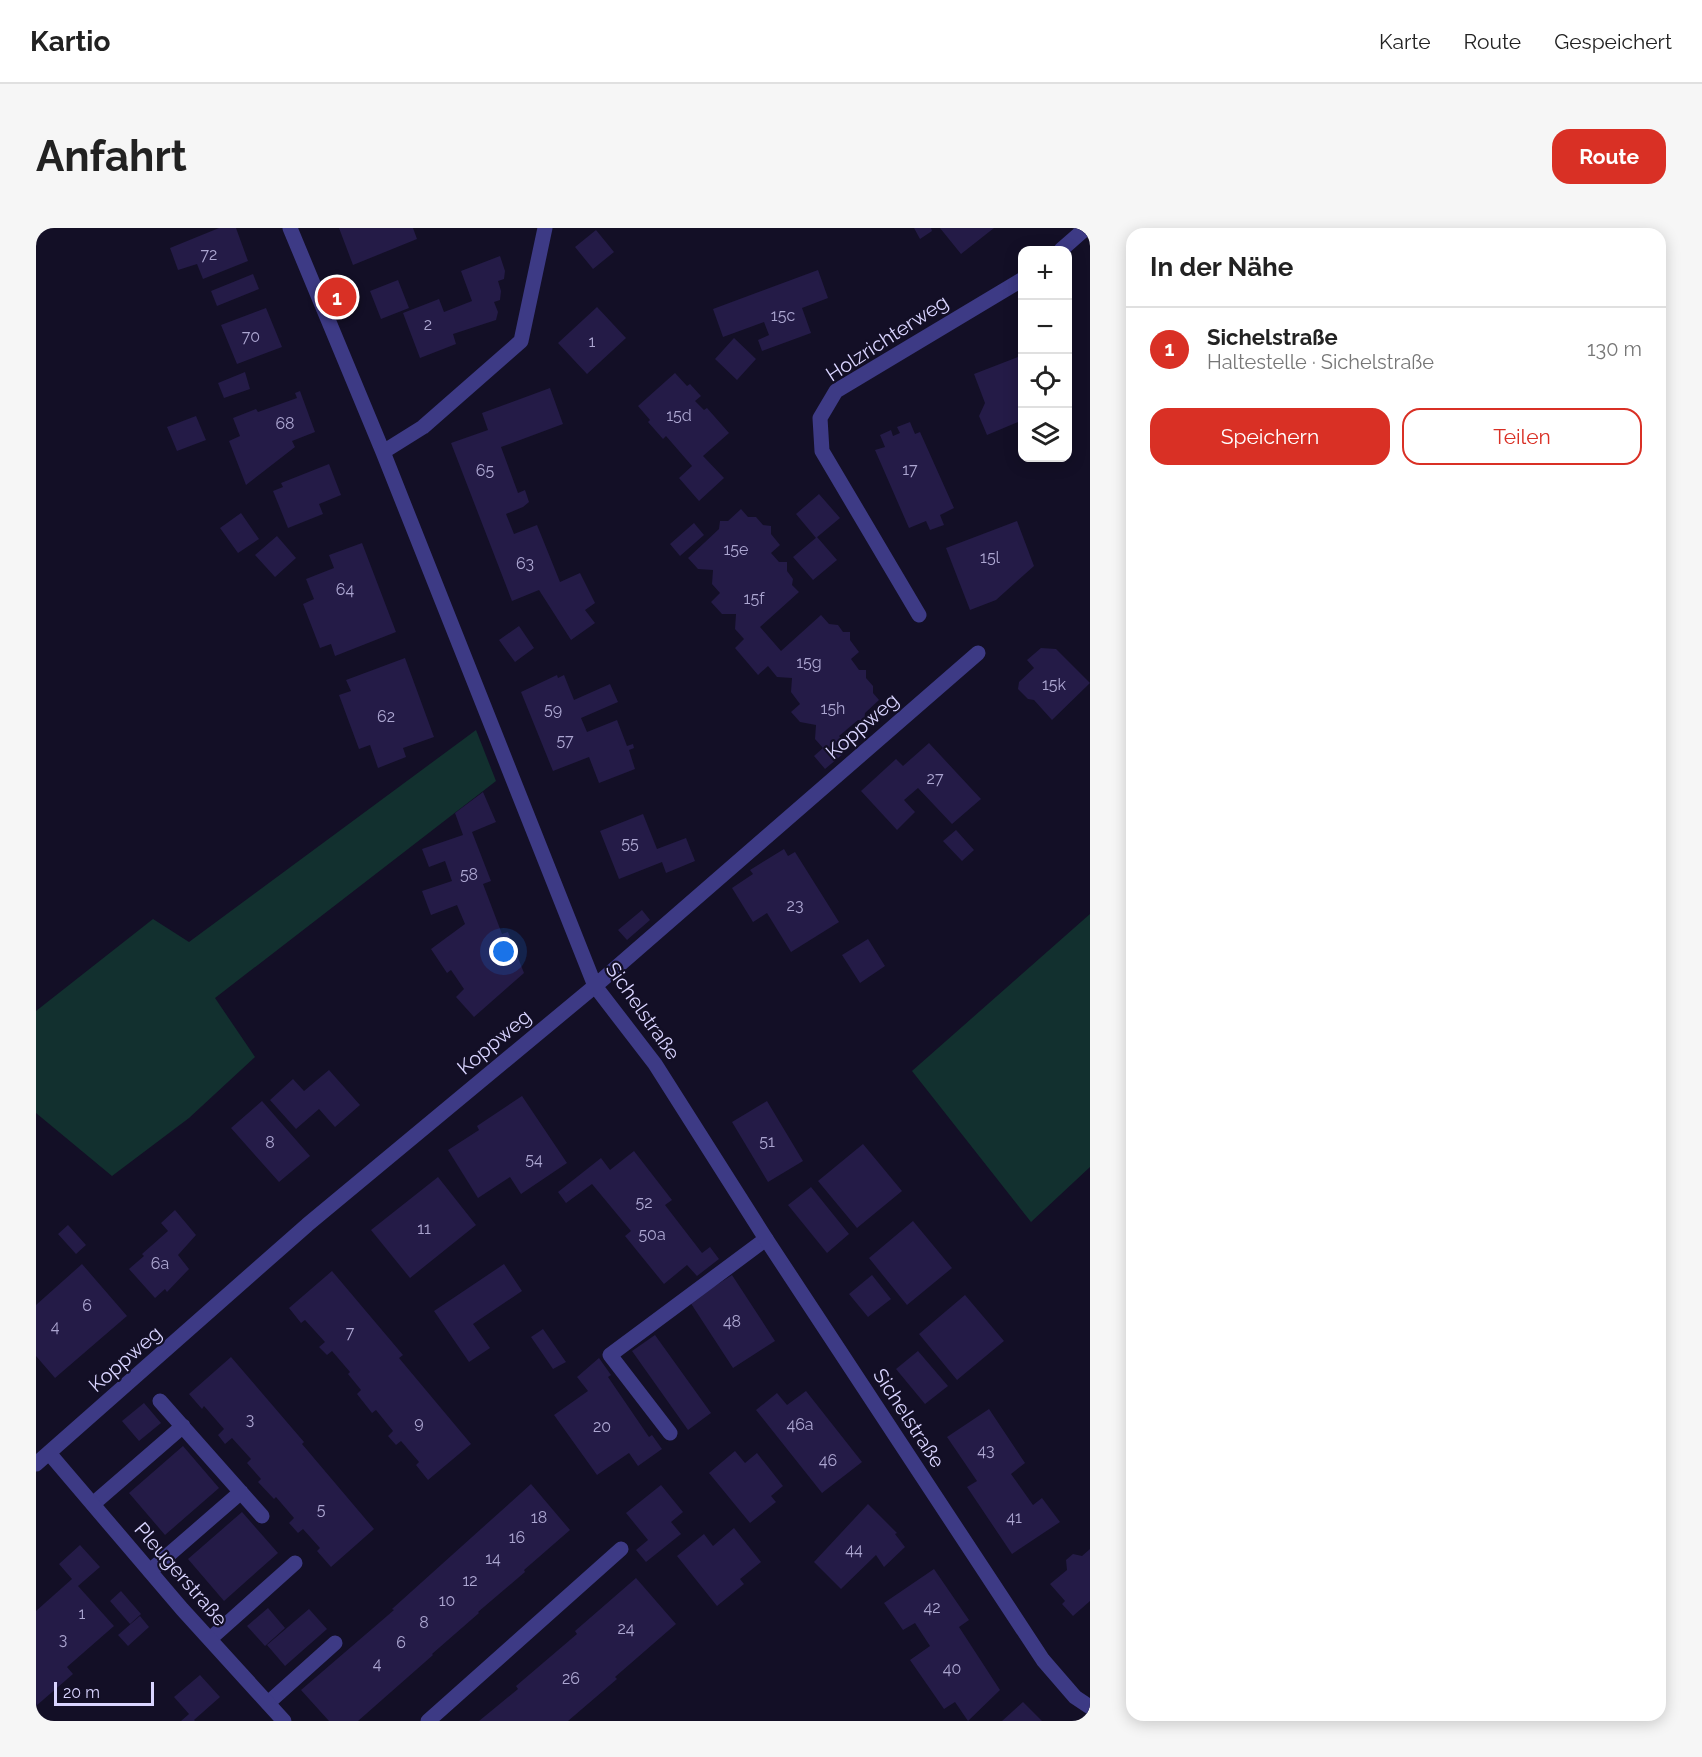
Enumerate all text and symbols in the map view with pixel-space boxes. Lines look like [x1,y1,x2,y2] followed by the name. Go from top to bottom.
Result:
[30,25,110,58] text: Kartio
[1379,29,1431,54] text: Karte
[1464,29,1521,54] text: Route
[1554,29,1672,54] text: Gespeichert
[1552,129,1666,184] button: Route
[36,132,187,181] text: Anfahrt
[201,245,217,264] house number: 72
[1018,246,1072,462] map controls
[1018,246,1072,300] button: +
[1150,252,1293,282] text: In der Nähe
[318,274,356,320] pin: 1
[821,290,953,386] street label: Holzrichterweg
[1018,300,1072,354] button: −
[771,306,795,325] house number: 15c
[424,315,432,334] house number: 2
[1207,324,1338,350] text: Sichelstraße
[242,327,260,346] house number: 70
[589,332,596,351] house number: 1
[1165,337,1174,361] text: 1
[1587,337,1642,361] text: 130 m
[1207,350,1434,374] text: Haltestelle · Sichelstraße
[1018,354,1072,408] button: locate
[666,406,692,425] house number: 15d
[1018,408,1072,462] button: layers
[1150,408,1390,465] button: Speichern
[1402,408,1642,465] button: Teilen
[275,414,295,433] house number: 68
[902,460,918,479] house number: 17
[476,461,494,480] house number: 65
[724,540,748,559] house number: 15e
[980,548,1001,567] house number: 15l
[516,554,534,573] house number: 63
[336,580,354,599] house number: 64
[744,589,765,608] house number: 15f
[796,653,822,672] house number: 15g
[1042,675,1067,694] house number: 15k
[821,688,903,764] street label: Koppweg
[821,699,845,718] house number: 15h
[544,700,562,719] house number: 59
[377,707,395,726] house number: 62
[556,731,574,750] house number: 57
[927,769,944,788] house number: 27
[621,834,639,853] house number: 55
[460,865,478,884] house number: 58
[787,896,803,915] house number: 23
[489,937,518,966] your location
[601,958,685,1065] street label: Sichelstraße
[452,1004,536,1080] street label: Koppweg
[759,1132,775,1151] house number: 51
[265,1133,275,1152] house number: 8
[525,1150,543,1169] house number: 54
[635,1193,653,1212] house number: 52
[417,1219,431,1238] house number: 11
[638,1225,666,1244] house number: 50a
[151,1254,169,1273] house number: 6a
[82,1296,92,1315] house number: 6
[723,1312,741,1331] house number: 48
[51,1317,60,1336] house number: 4
[84,1321,166,1397] street label: Koppweg
[346,1323,355,1342] house number: 7
[868,1364,950,1472] street label: Sichelstraße
[246,1410,254,1429] house number: 3
[414,1413,424,1432] house number: 9
[786,1415,814,1434] house number: 46a
[593,1417,611,1436] house number: 20
[977,1441,995,1460] house number: 43
[819,1451,837,1470] house number: 46
[317,1500,326,1519] house number: 5
[531,1508,547,1527] house number: 18
[1006,1508,1022,1527] house number: 41
[129,1517,233,1631] street label: Pleugerstraße
[509,1528,525,1547] house number: 16
[845,1540,863,1559] house number: 44
[485,1549,501,1568] house number: 14
[462,1571,478,1590] house number: 12
[439,1591,455,1610] house number: 10
[923,1598,941,1617] house number: 42
[79,1604,86,1623] house number: 1
[419,1613,429,1632] house number: 8
[617,1619,635,1638] house number: 24
[59,1630,67,1649] house number: 3
[396,1633,406,1652] house number: 6
[373,1654,382,1673] house number: 4
[943,1659,961,1678] house number: 40
[562,1669,580,1688] house number: 26
[54,1679,154,1706] scale bar
[63,1683,100,1702] text: 20 m

